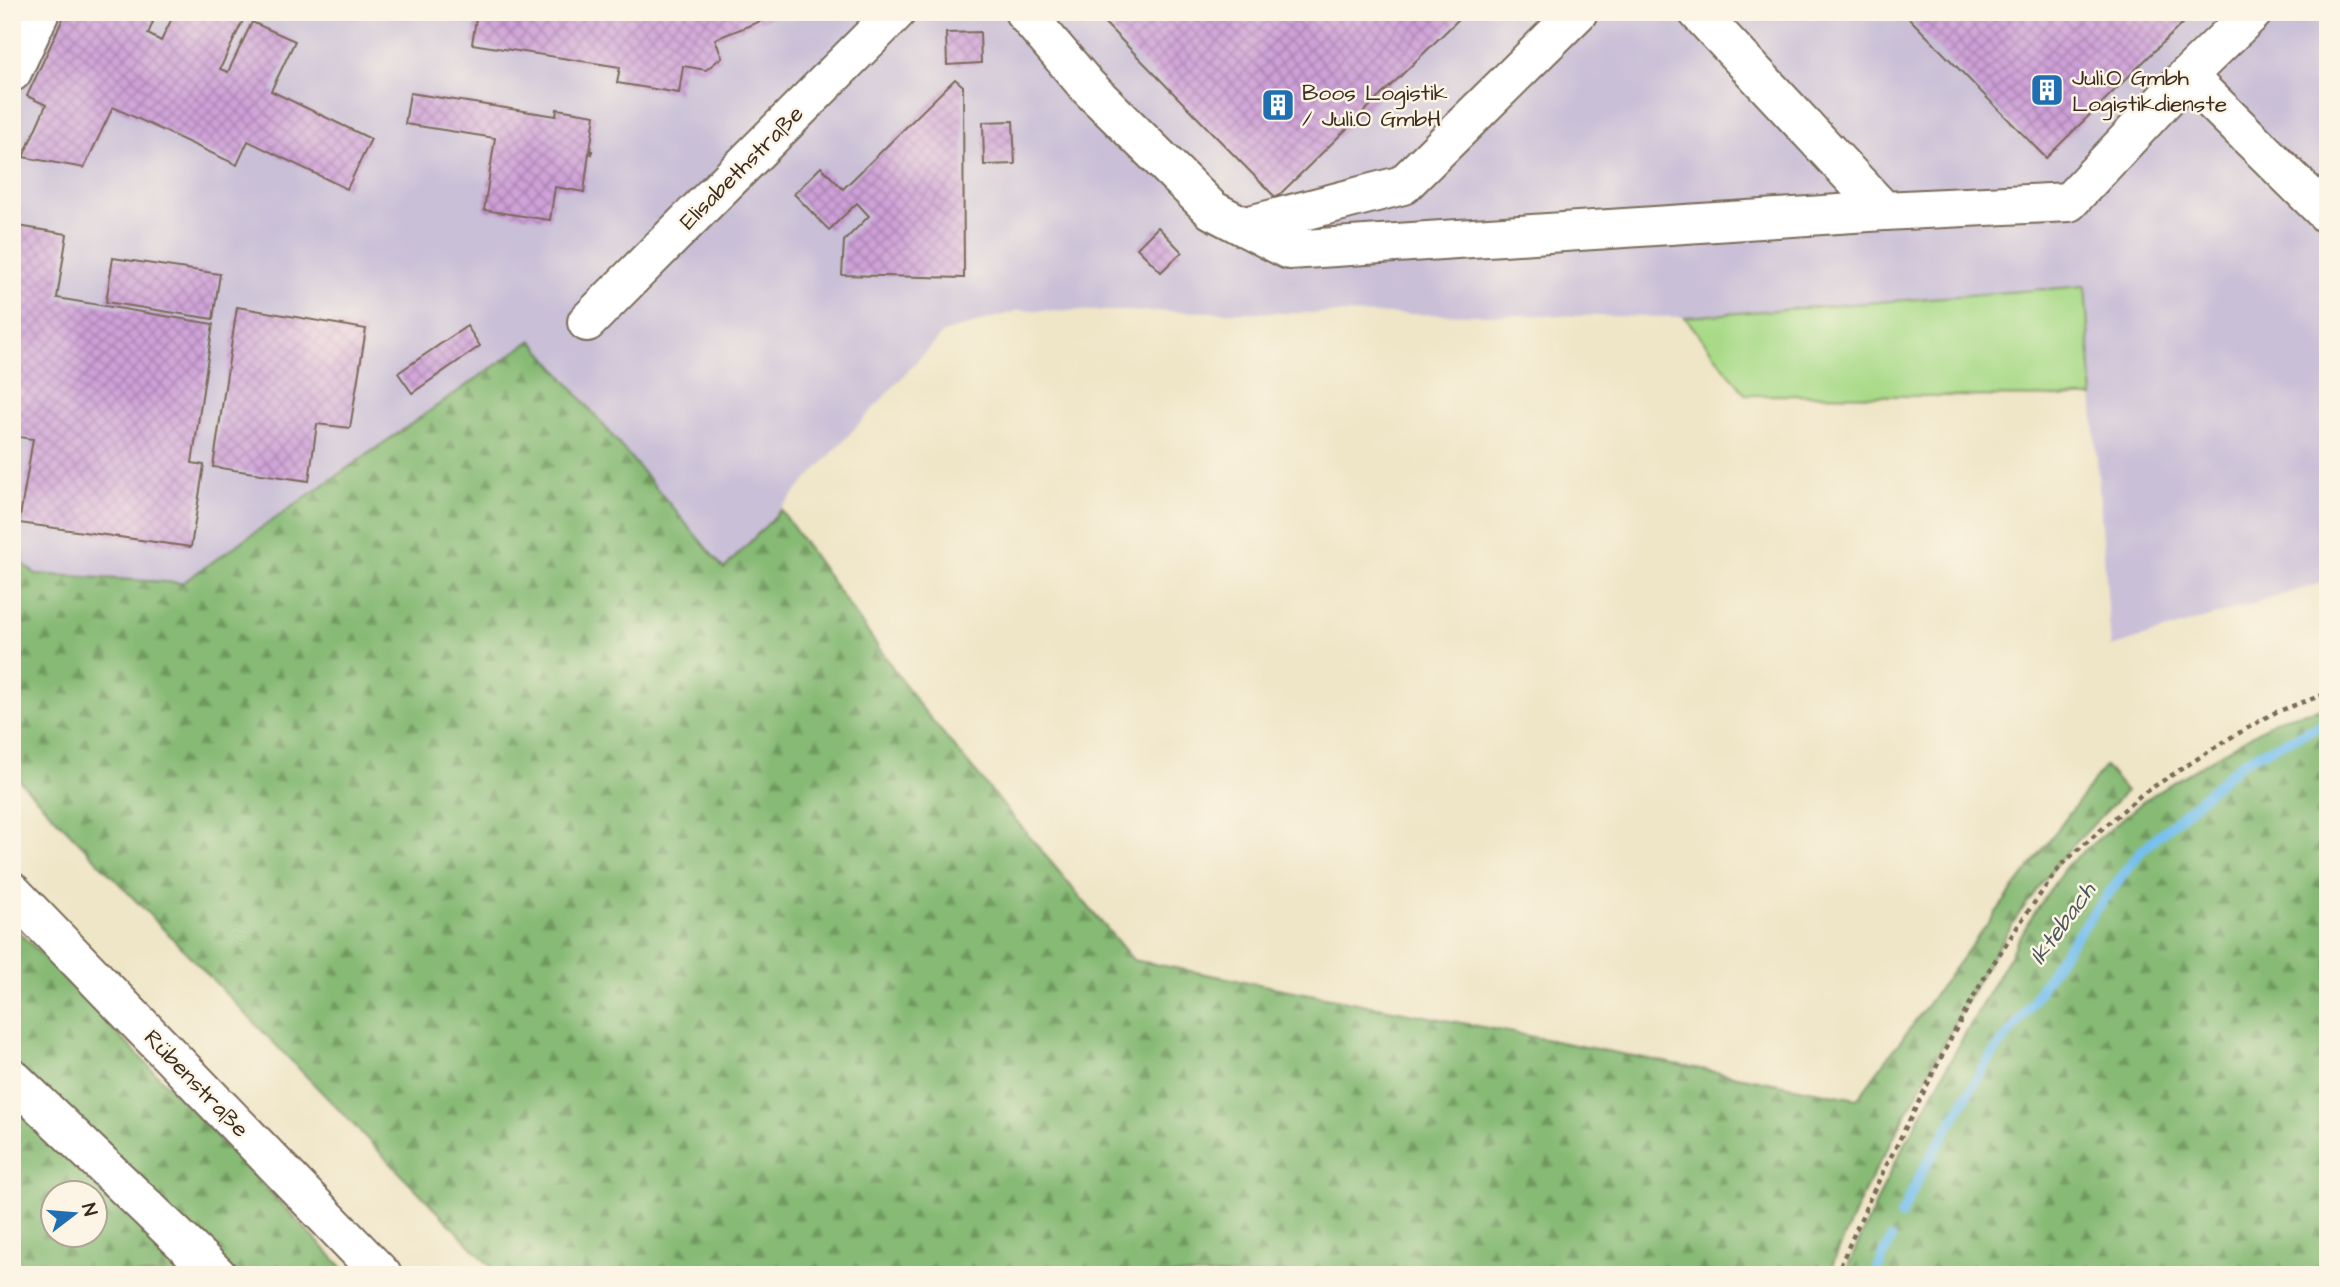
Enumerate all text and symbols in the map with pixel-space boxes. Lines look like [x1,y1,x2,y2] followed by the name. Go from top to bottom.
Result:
[2072,62,2227,121] place label: Juli.O Gmbh Logistikdienste
[2028,71,2066,109] building icon: Juli.O Gmbh Logistikdienste
[1302,77,1448,135] place label: Boos Logistik / Juli.O GmbH
[1259,86,1297,124] building icon: Boos Logistik / Juli.O GmbH
[672,98,811,237] street label: Elisabethstraße
[2021,875,2105,972] water label: Iktebach
[137,1023,256,1145] street label: Rübenstraße
[38,1178,108,1248] north arrow
[74,1200,104,1219] text: N

